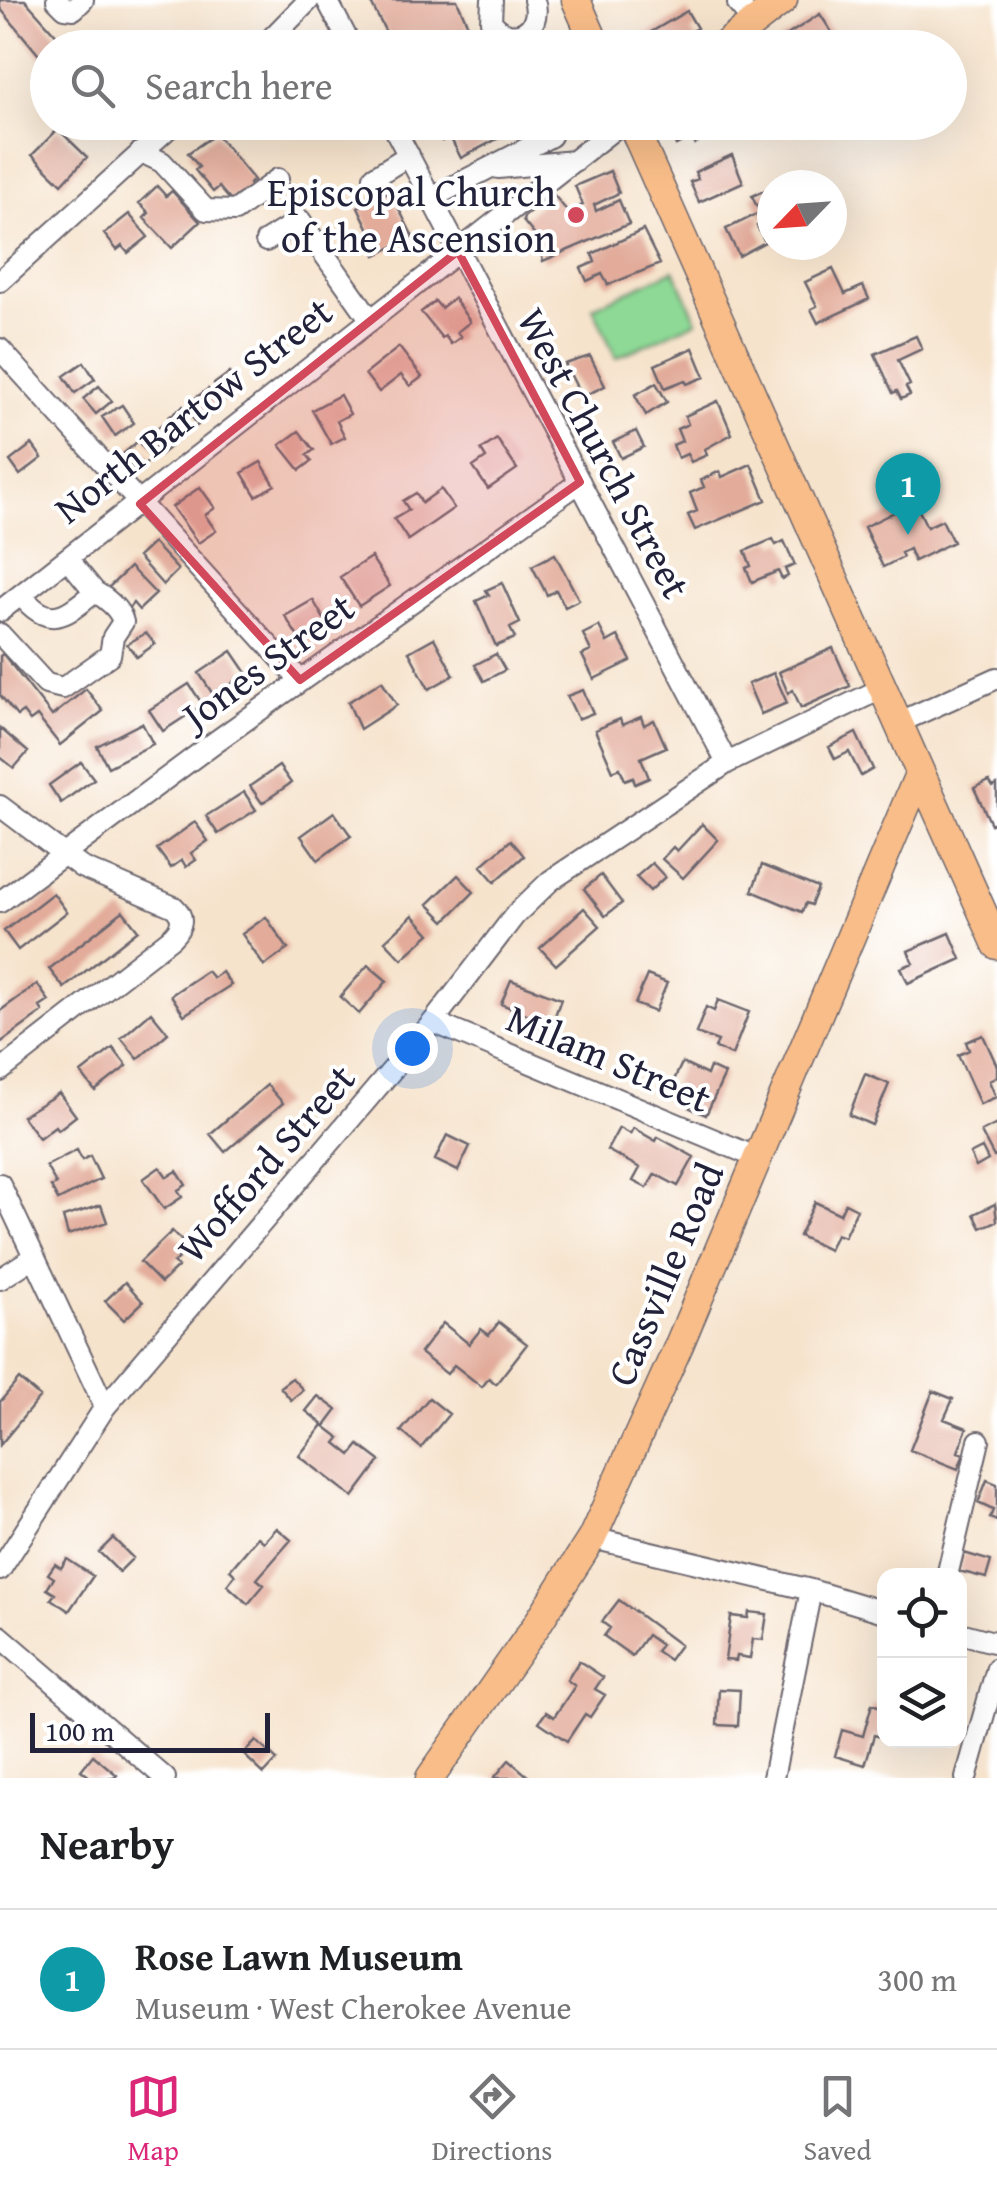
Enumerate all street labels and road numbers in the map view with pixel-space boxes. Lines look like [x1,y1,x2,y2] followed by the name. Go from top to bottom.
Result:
[41,282,344,537] street label: North Bartow Street
[503,297,706,608] street label: West Church Street
[165,578,366,746] street label: Jones Street
[498,988,721,1127] street label: Milam Street
[163,1050,369,1275] street label: Wofford Street
[591,1152,738,1395] street label: Cassville Road

